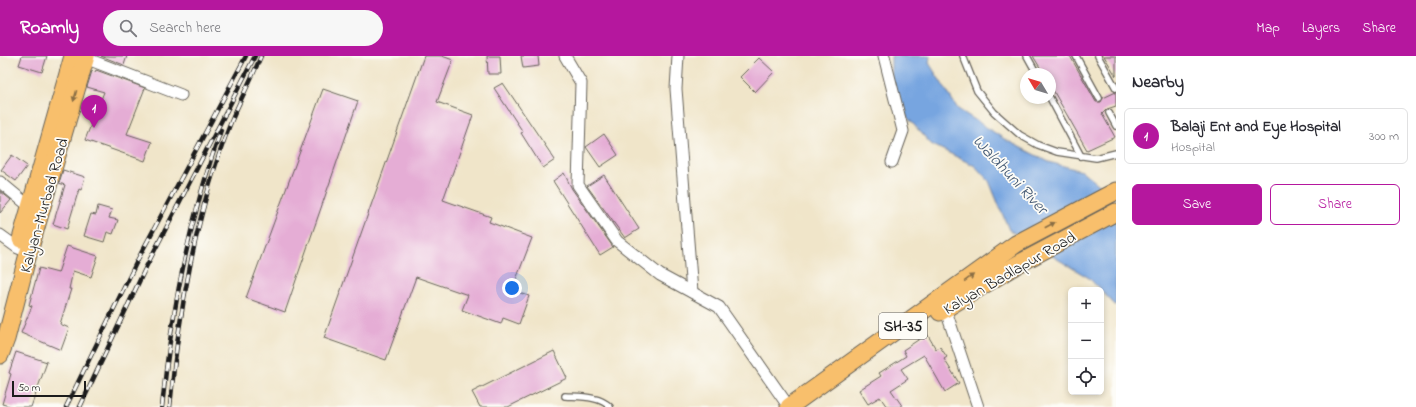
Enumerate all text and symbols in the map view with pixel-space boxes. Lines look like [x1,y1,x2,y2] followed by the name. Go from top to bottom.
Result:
[103,10,383,46] search box
[20,15,79,42] text: Roamly
[117,17,139,39] icon: search
[149,17,221,39] text: Search here
[1256,18,1280,39] text: Map
[1302,18,1340,39] text: Layers
[1362,18,1396,39] text: Share
[1020,68,1056,104] north arrow
[1132,70,1184,95] text: Nearby
[72,90,78,102] one-way arrow
[81,95,107,128] pin: 1
[1171,116,1341,138] text: Balaji Ent and Eye Hospital
[1144,127,1148,146] text: 1
[1369,127,1399,146] text: 300 m
[966,130,1055,222] water label: Waldhuni River
[14,135,76,276] street label: Kalyan-Murbad Road
[1171,138,1215,157] text: Hospital
[1132,184,1262,225] button: Save
[1270,184,1400,225] button: Share
[1044,222,1056,229] one-way arrow
[939,226,1081,322] street label: Kalyan Badlapur Road
[963,274,974,282] one-way arrow
[502,278,522,298] your location
[1068,287,1104,395] map controls
[1068,287,1104,323] button: +
[879,313,927,339] road number: SH-35
[1068,323,1104,359] button: −
[1068,359,1104,395] button: locate
[12,379,86,398] scale bar
[18,380,40,396] text: 50 m

